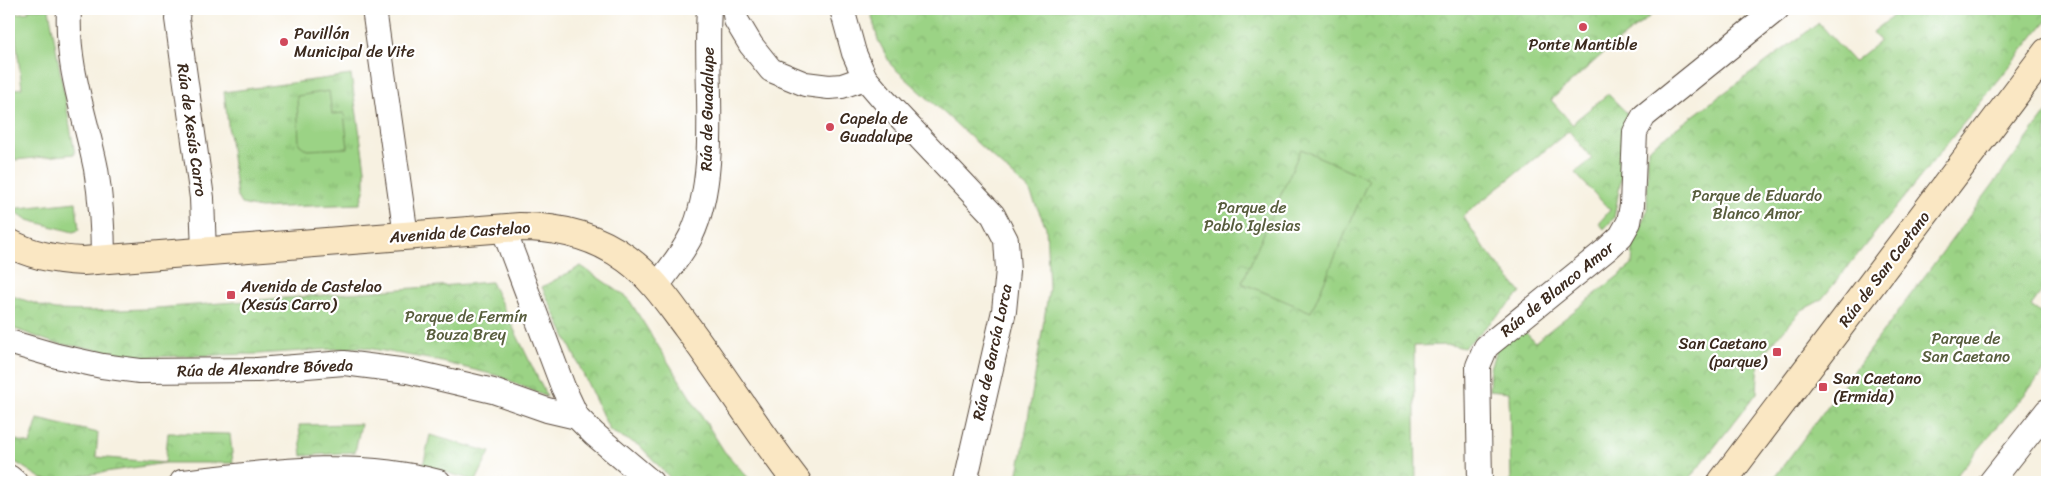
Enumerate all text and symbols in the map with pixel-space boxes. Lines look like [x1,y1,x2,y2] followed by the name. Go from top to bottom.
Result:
[294,19,415,66] place label: Pavillón Municipal de Vite
[1577,21,1589,33] marker: Ponte Mantible
[1529,30,1637,59] place label: Ponte Mantible
[278,36,290,48] marker: Pavillón Municipal de Vite
[691,47,723,171] street label: Rúa de Guadalupe
[168,62,216,198] street label: Rúa de Xesús Carro
[840,104,913,151] place label: Capela de Guadalupe
[824,121,836,133] marker: Capela de Guadalupe
[1692,181,1822,228] park label: Parque de Eduardo Blanco Amor
[1204,193,1301,240] park label: Parque de Pablo Iglesias
[1830,205,1938,333] street label: Rúa de San Caetano
[388,213,531,251] street label: Avenida de Castelao
[1493,233,1622,344] street label: Rúa de Blanco Amor
[240,272,382,319] place label: Avenida de Castelao (Xesús Carro)
[963,281,1021,423] street label: Rúa de García Lorca
[225,289,237,301] marker: Avenida de Castelao (Xesús Carro)
[405,302,527,349] park label: Parque de Fermín Bouza Brey
[1922,324,2010,371] park label: Parque de San Caetano
[1679,329,1768,376] place label: San Caetano (parque)
[1771,346,1783,358] marker: San Caetano (parque)
[176,350,354,386] street label: Rúa de Alexandre Bóveda
[1833,364,1921,411] place label: San Caetano (Ermida)
[1817,381,1829,393] marker: San Caetano (Ermida)

